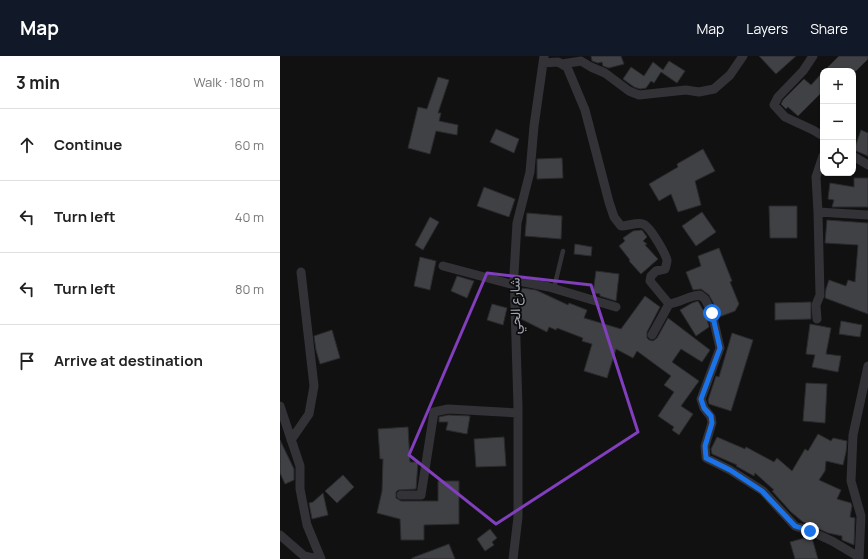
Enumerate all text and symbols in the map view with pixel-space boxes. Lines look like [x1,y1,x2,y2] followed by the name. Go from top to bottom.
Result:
[20,15,59,41] text: Map
[696,19,724,38] text: Map
[746,19,788,38] text: Layers
[810,19,848,38] text: Share
[820,68,856,176] map controls
[820,68,856,104] button: +
[16,71,60,94] text: 3 min
[193,73,264,91] text: Walk · 180 m
[820,104,856,140] button: −
[16,134,38,156] icon: ahead
[54,134,122,155] text: Continue
[234,136,264,154] text: 60 m
[820,140,856,176] button: locate
[16,206,38,228] icon: left
[54,206,116,227] text: Turn left
[235,208,264,226] text: 40 m
[505,277,527,335] street label: شارع الحي
[16,278,38,300] icon: left
[54,278,116,299] text: Turn left
[235,280,264,298] text: 80 m
[703,304,721,322] route start
[16,350,38,372] icon: arrive
[54,350,203,371] text: Arrive at destination
[801,522,819,540] route end

